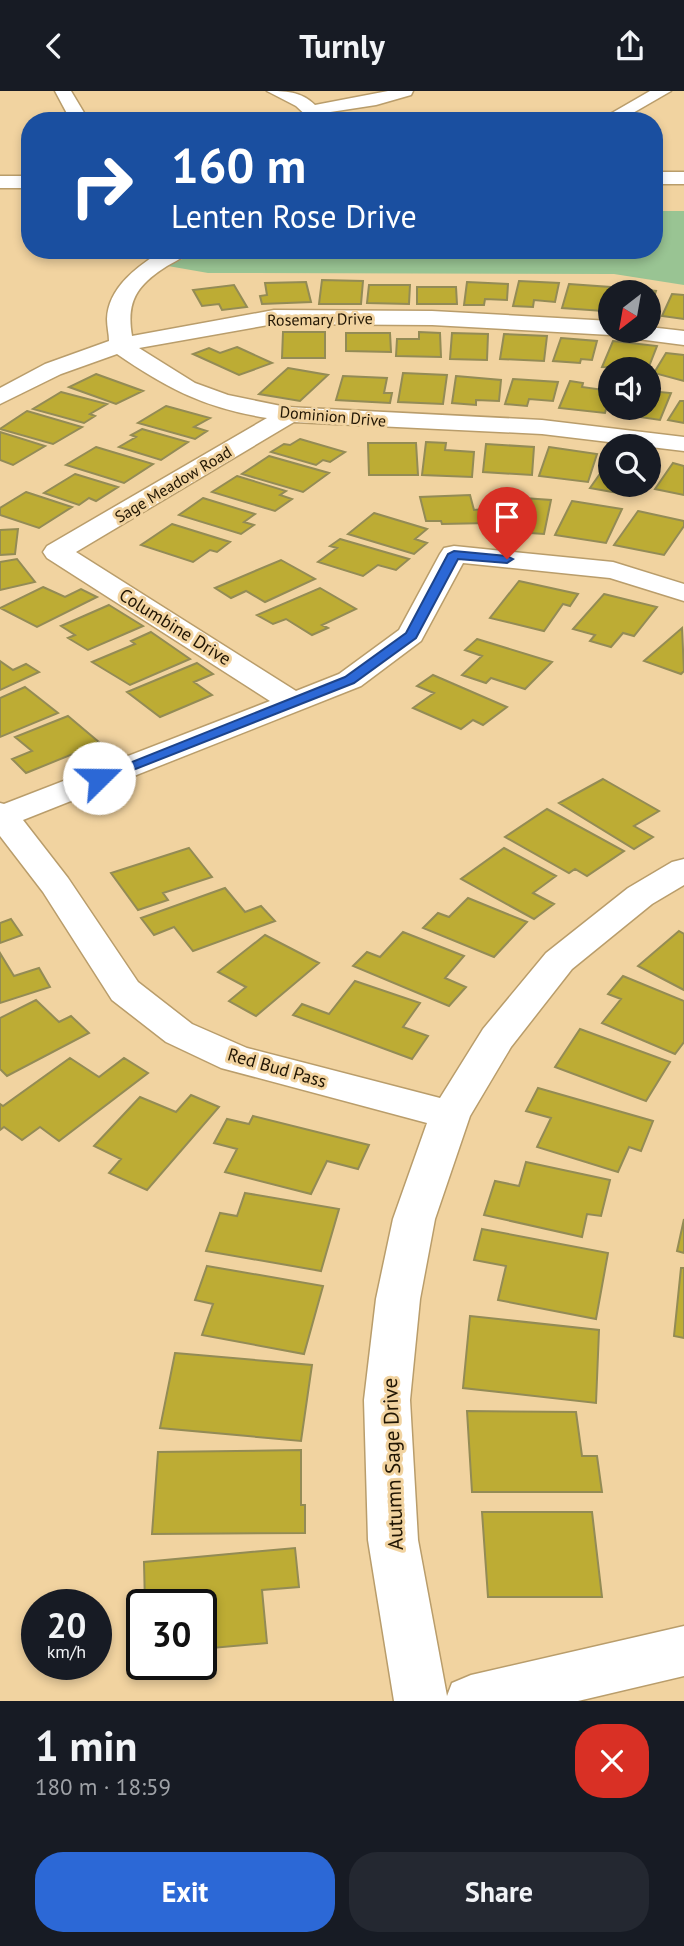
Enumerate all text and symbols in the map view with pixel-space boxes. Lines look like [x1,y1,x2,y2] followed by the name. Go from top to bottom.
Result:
[299,25,385,67] text: Turnly
[35,27,73,65] icon: back
[611,27,649,65] icon: share
[171,133,306,197] text: 160 m
[56,140,147,231] icon: right
[171,195,417,237] text: Lenten Rose Drive
[598,280,662,343] north arrow
[598,280,661,497] map controls
[267,308,373,330] street label: Rosemary Drive
[598,357,661,420] button: sound
[279,401,387,431] street label: Dominion Drive
[598,434,661,497] button: search
[111,441,235,527] street label: Sage Meadow Road
[477,487,537,559] pin
[488,498,526,536] icon: arrive
[115,583,235,670] street label: Columbine Drive
[62,741,136,815] position arrow
[225,1042,329,1093] street label: Red Bud Pass
[376,1377,409,1551] street label: Autumn Sage Drive
[126,1589,217,1680] speed limit sign: 30
[47,1602,86,1648] text: 20
[47,1640,86,1663] text: km/h
[35,1718,137,1773] text: 1 min
[575,1724,649,1798] button: close
[35,1772,171,1801] text: 180 m · 18:59
[35,1852,335,1932] button: Exit
[349,1852,649,1932] button: Share

